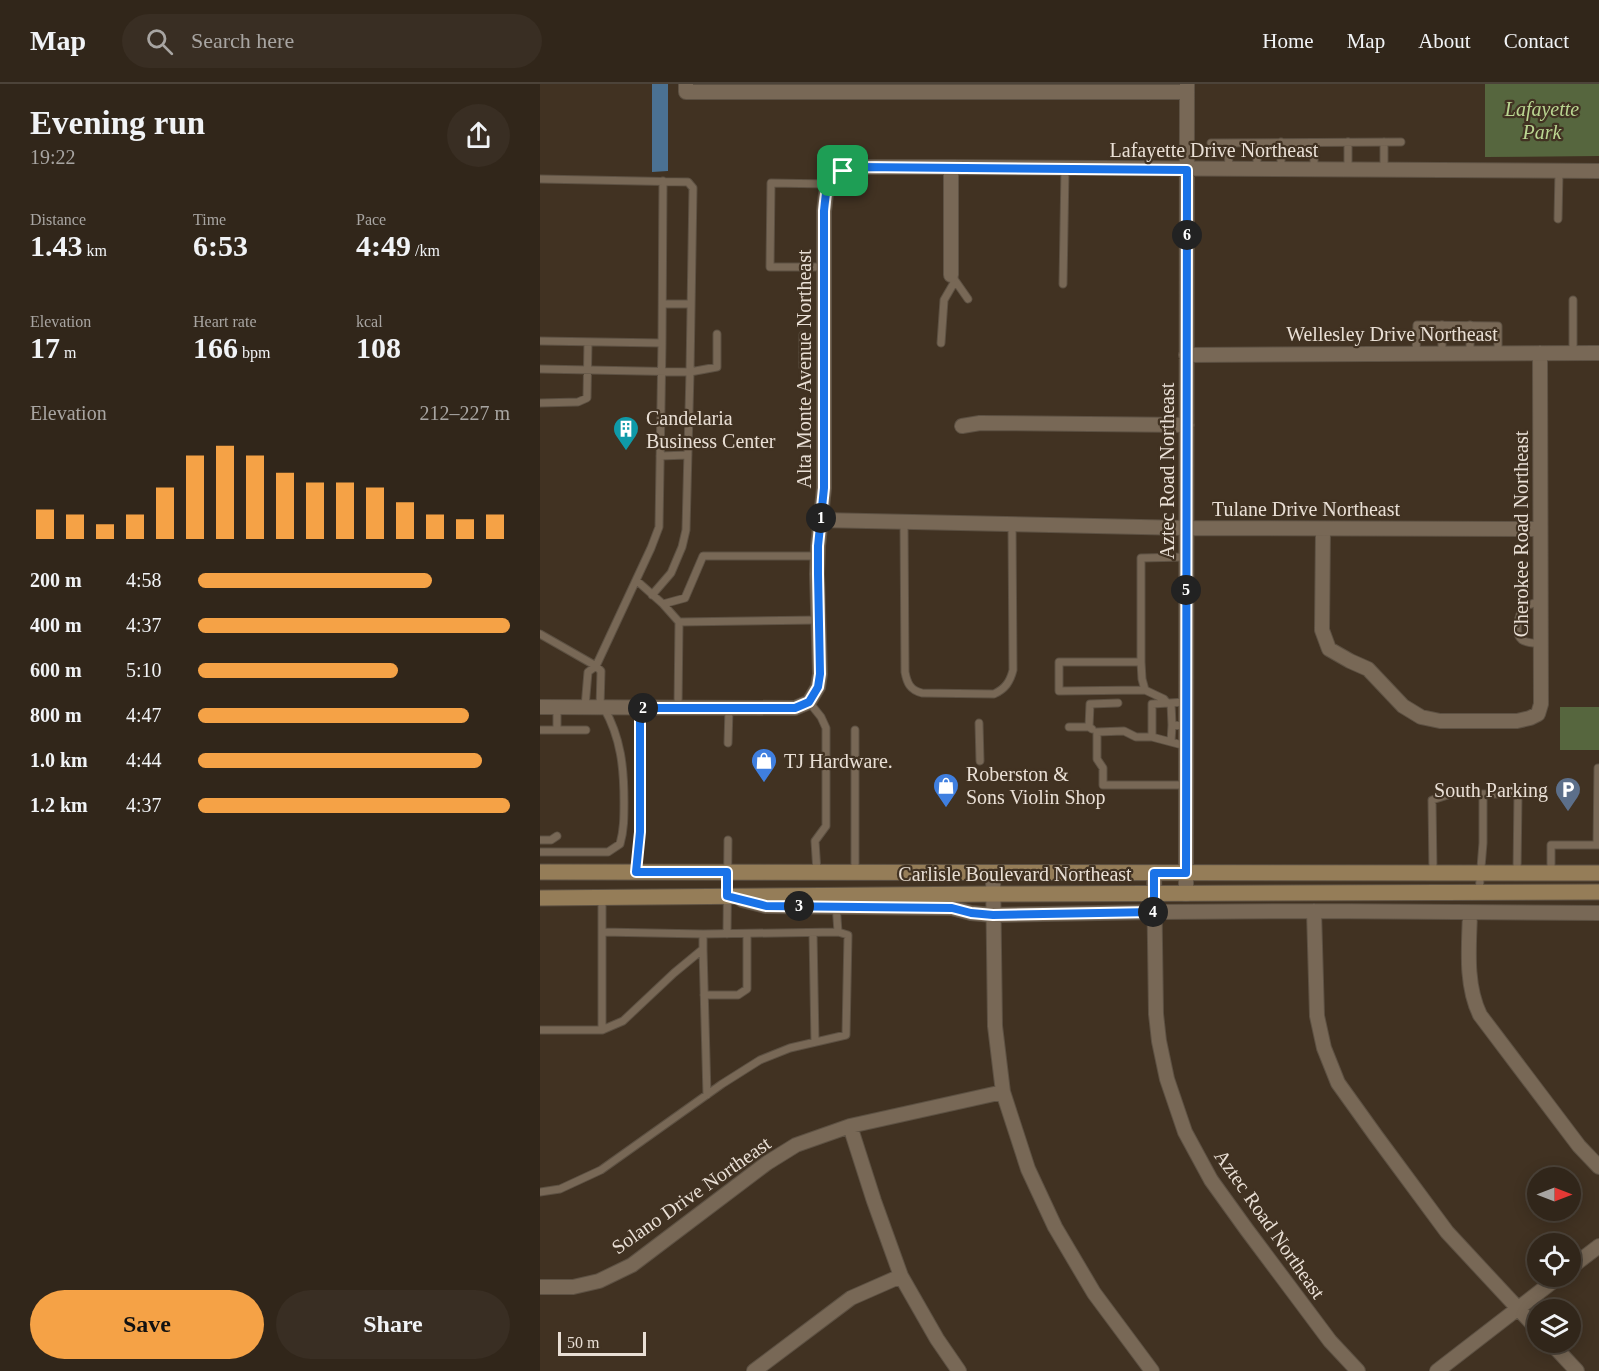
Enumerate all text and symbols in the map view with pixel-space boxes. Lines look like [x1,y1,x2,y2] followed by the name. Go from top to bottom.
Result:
[122,14,542,68] search box
[30,25,86,56] text: Map
[143,25,176,58] icon: search
[191,28,294,53] text: Search here
[1262,29,1314,53] text: Home
[1347,29,1385,53] text: Map
[1418,29,1471,53] text: About
[1504,29,1569,53] text: Contact
[1504,98,1579,143] park label: Lafayette Park
[447,104,510,167] button: share
[30,105,205,141] text: Evening run
[1110,139,1319,162] street label: Lafayette Drive Northeast
[817,145,868,196] pin
[30,146,76,168] text: 19:22
[826,154,859,187] icon: arrive
[30,211,86,228] text: Distance
[193,211,226,228] text: Time
[356,211,386,228] text: Pace
[1172,220,1202,250] pin: 6
[1183,226,1191,243] text: 6
[30,229,83,262] text: 1.43
[193,229,248,262] text: 6:53
[356,229,411,262] text: 4:49
[83,242,107,259] text: km
[411,242,440,259] text: /km
[793,249,815,489] street label: Alta Monte Avenue Northeast
[30,313,91,330] text: Elevation
[193,313,257,330] text: Heart rate
[356,313,383,330] text: kcal
[1286,323,1498,346] street label: Wellesley Drive Northeast
[30,331,60,364] text: 17
[193,331,238,364] text: 166
[356,331,401,364] text: 108
[60,344,76,361] text: m
[238,344,270,361] text: bpm
[1156,382,1178,559] street label: Aztec Road Northeast
[30,402,107,424] text: Elevation
[419,402,510,424] text: 212–227 m
[646,407,776,452] place label: Candelaria Business Center
[611,414,641,452] building icon: Candelaria Business Center
[1510,430,1532,637] street label: Cherokee Road Northeast
[1212,498,1400,520] street label: Tulane Drive Northeast
[806,503,836,533] pin: 1
[817,509,825,526] text: 1
[30,569,82,591] text: 200 m
[126,569,162,591] text: 4:58
[1171,575,1201,605] pin: 5
[1182,581,1190,598] text: 5
[30,614,82,636] text: 400 m
[126,614,162,636] text: 4:37
[30,659,82,681] text: 600 m
[126,659,162,681] text: 5:10
[628,693,658,723] pin: 2
[639,699,647,716] text: 2
[30,704,82,726] text: 800 m
[126,704,162,726] text: 4:47
[749,746,779,784] shop icon: TJ Hardware.
[30,749,88,771] text: 1.0 km
[126,749,162,771] text: 4:44
[784,750,893,772] place label: TJ Hardware.
[966,763,1106,809] place label: Roberston & Sons Violin Shop
[931,771,961,809] shop icon: Roberston & Sons Violin Shop
[1553,775,1583,813] parking icon: South Parking
[1434,779,1548,802] place label: South Parking
[30,794,88,816] text: 1.2 km
[126,794,162,816] text: 4:37
[898,863,1132,885] street label: Carlisle Boulevard Northeast
[784,891,814,921] pin: 3
[795,897,803,914] text: 3
[1138,897,1168,927] pin: 4
[1149,903,1157,920] text: 4
[607,1132,775,1258] street label: Solano Drive Northeast
[1210,1145,1330,1303] street label: Aztec Road Northeast
[1527,1167,1581,1221] north arrow
[1527,1167,1581,1353] map controls
[1527,1233,1581,1287] button: locate
[30,1290,264,1359] button: Save
[276,1290,510,1359] button: Share
[1527,1299,1581,1353] button: layers
[558,1329,646,1356] scale bar
[567,1334,599,1351] text: 50 m

